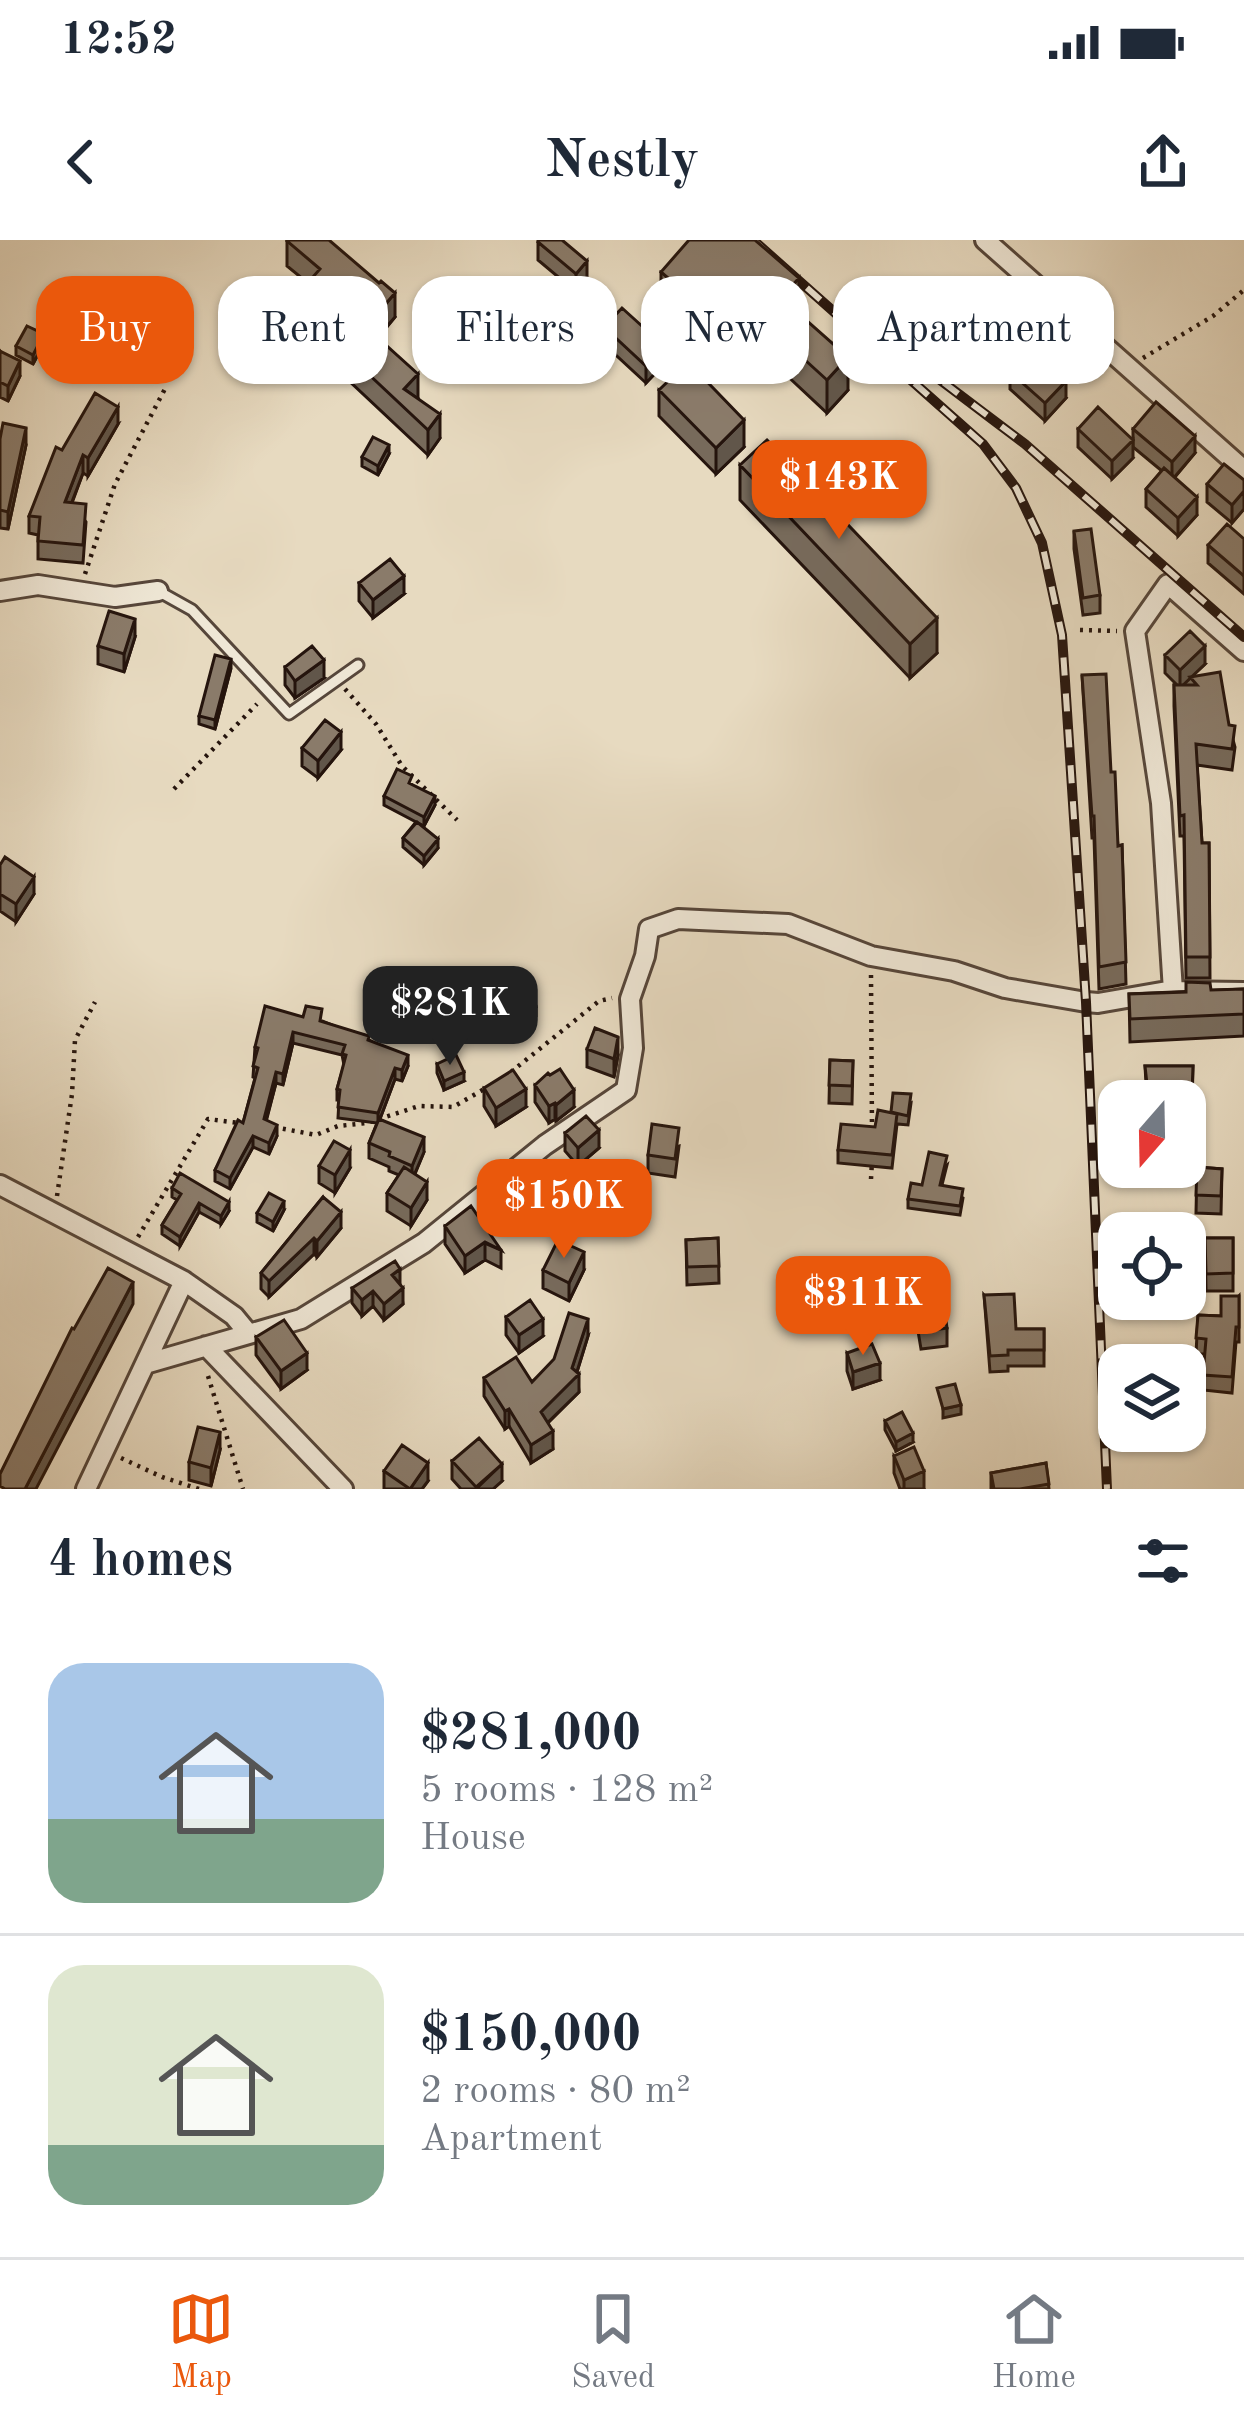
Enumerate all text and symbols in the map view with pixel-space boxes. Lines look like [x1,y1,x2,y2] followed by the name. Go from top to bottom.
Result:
[60,19,177,64] text: 12:52
[48,129,114,195] icon: back
[1130,129,1196,195] icon: share
[545,135,699,189] text: Nestly
[36,276,194,384] chip: Buy
[218,276,388,384] chip: Rent
[412,276,617,384] chip: Filters
[641,276,809,384] chip: New
[833,276,1114,384] chip: Apartment
[755,440,923,542] pin: $143K
[779,459,899,498] text: $143K
[366,966,534,1068] pin: $281K
[390,985,510,1024] text: $281K
[1098,1080,1206,1188] north arrow
[1098,1080,1206,1452] map controls
[480,1159,648,1261] pin: $150K
[504,1178,624,1217] text: $150K
[1098,1212,1206,1320] button: locate
[779,1256,947,1358] pin: $311K
[803,1275,923,1314] text: $311K
[1098,1344,1206,1452] button: layers
[1130,1528,1196,1594] icon: filters
[48,1536,233,1587] text: 4 homes
[420,1710,641,1761] text: $281,000
[144,1711,288,1855] icon: home
[420,1771,713,1810] text: 5 rooms · 128 m²
[420,1819,526,1858] text: House
[420,2011,641,2062] text: $150,000
[144,2013,288,2157] icon: home
[420,2072,691,2111] text: 2 rooms · 80 m²
[420,2120,603,2159] text: Apartment
[168,2286,234,2399] tab: Map
[571,2286,655,2399] tab: Saved
[992,2286,1076,2399] tab: Home

